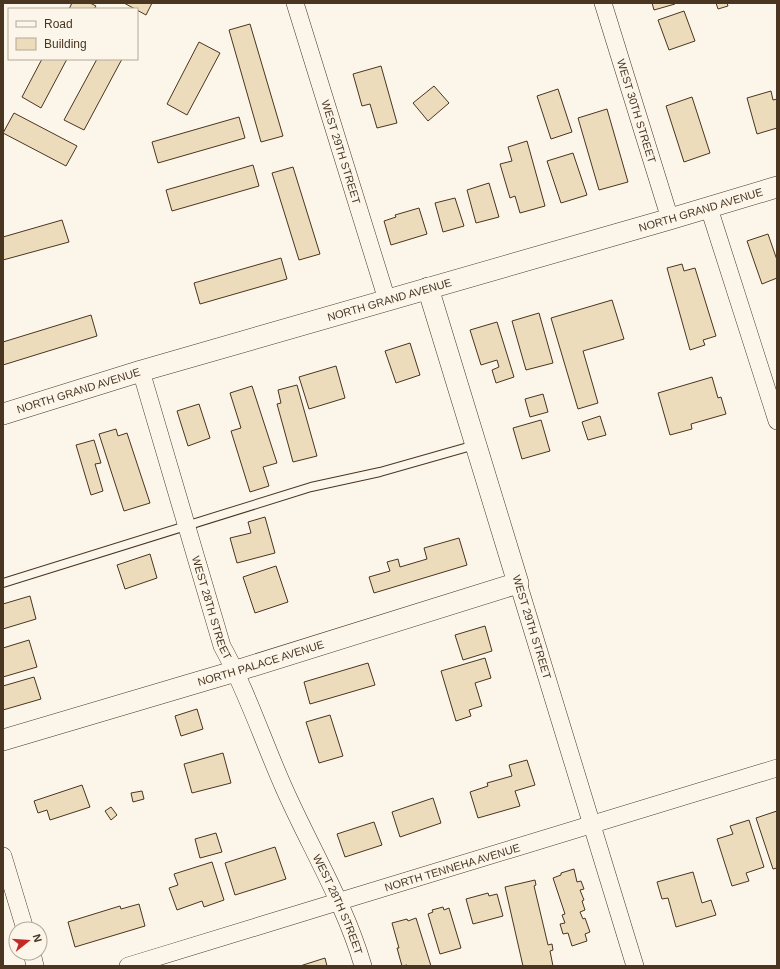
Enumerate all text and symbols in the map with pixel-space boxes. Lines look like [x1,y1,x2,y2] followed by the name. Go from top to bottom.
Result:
[8,8,138,60] legend
[44,17,73,31] text: Road
[44,37,87,51] text: Building
[615,58,658,165] street label: WEST 30TH STREET
[319,99,363,206] street label: WEST 29TH STREET
[637,186,764,234] street label: NORTH GRAND AVENUE
[326,276,453,323] street label: NORTH GRAND AVENUE
[15,366,142,415] street label: NORTH GRAND AVENUE
[190,554,234,662] street label: WEST 28TH STREET
[510,574,554,681] street label: WEST 29TH STREET
[196,638,325,688] street label: NORTH PALACE AVENUE
[383,841,521,893] street label: NORTH TENNEHA AVENUE
[311,852,365,956] street label: WEST 28TH STREET
[8,921,48,961] north arrow
[31,933,44,944] text: N

